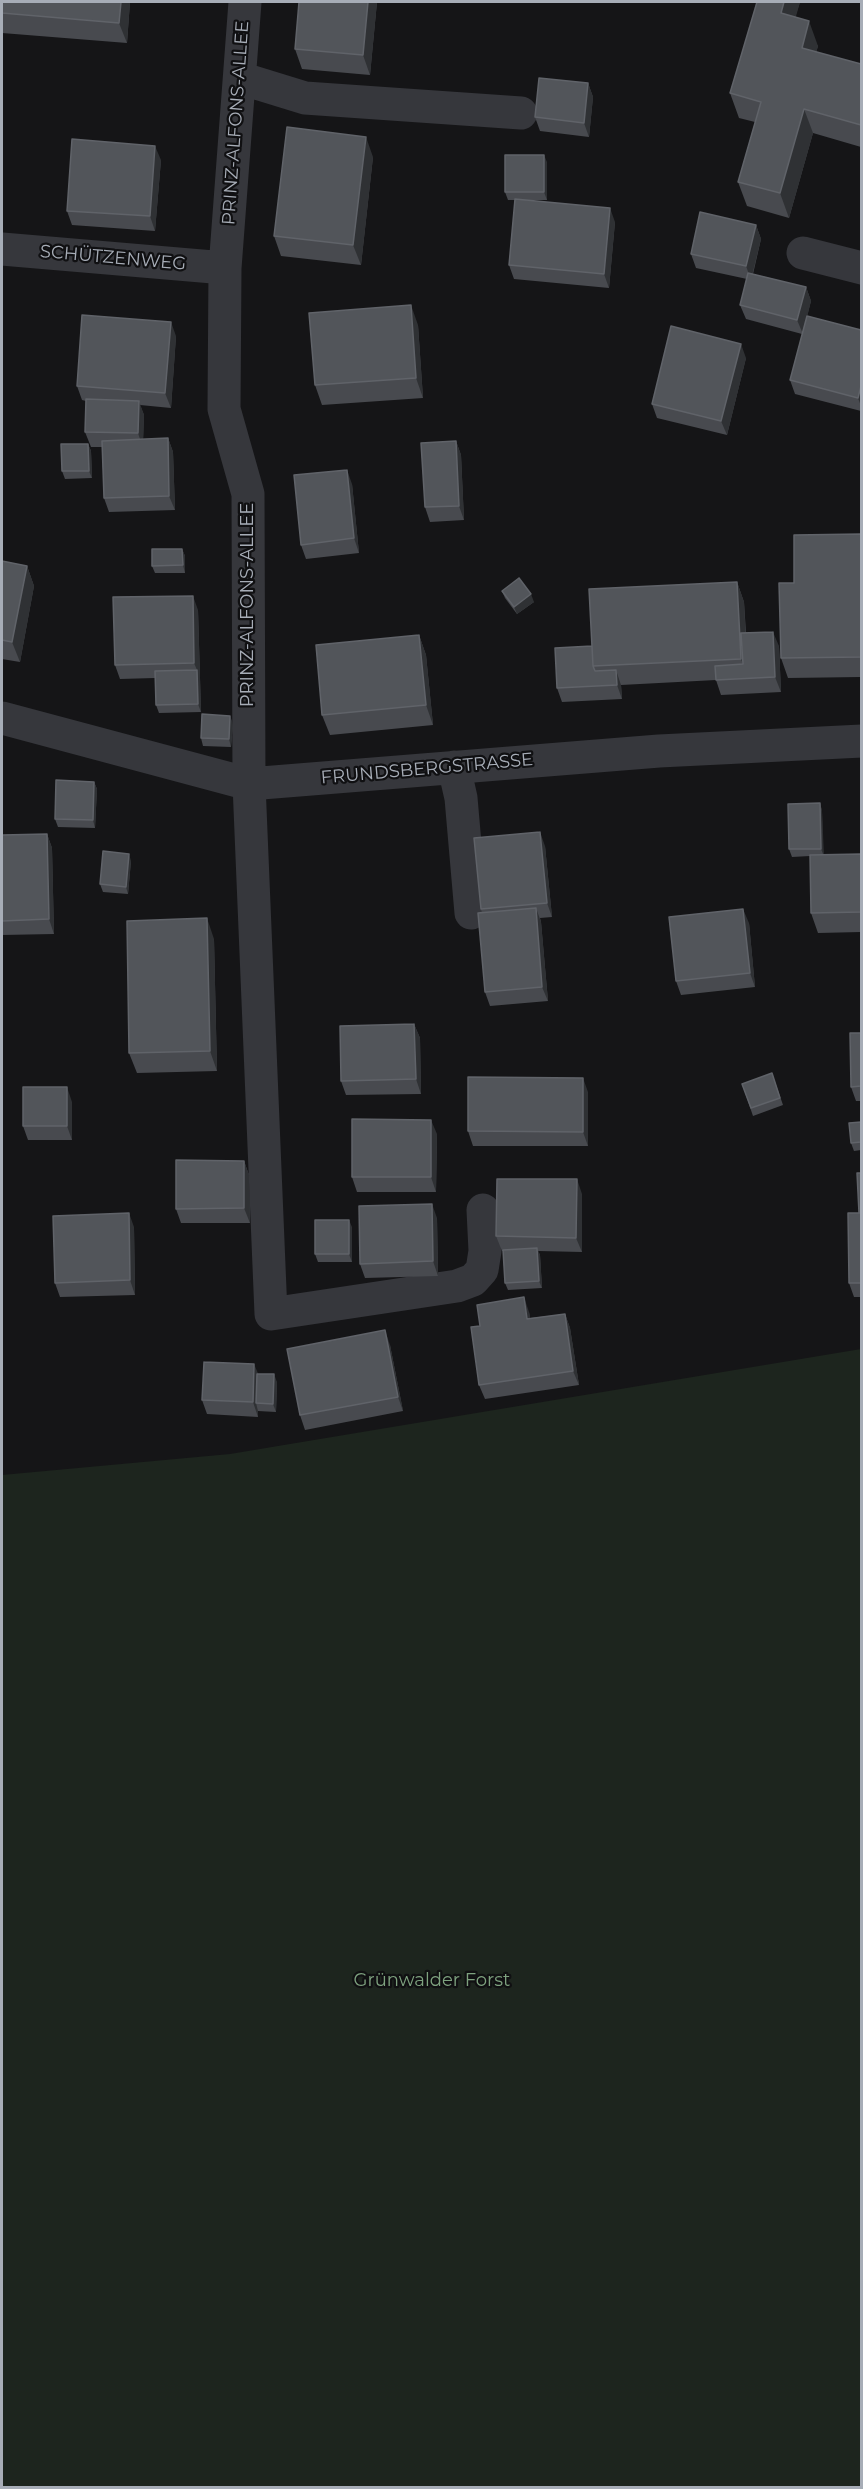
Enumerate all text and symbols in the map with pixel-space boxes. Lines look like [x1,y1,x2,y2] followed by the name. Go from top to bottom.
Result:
[218,20,254,226] street label: PRINZ-ALFONS-ALLEE
[39,241,187,275] street label: SCHÜTZENWEG
[237,503,259,707] street label: PRINZ-ALFONS-ALLEE
[320,749,534,789] street label: FRUNDSBERGSTRASSE
[354,1970,510,1992] park label: Grünwalder Forst

